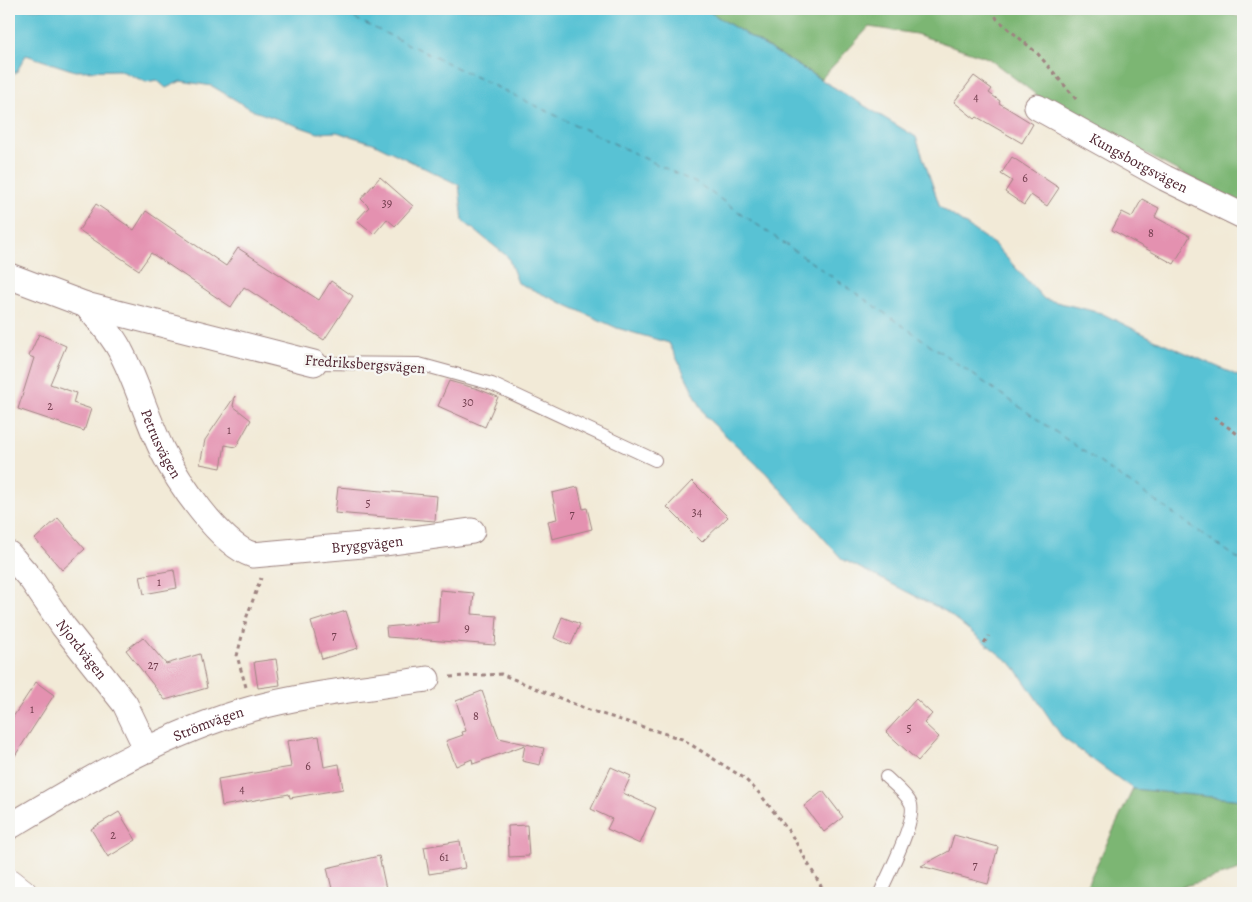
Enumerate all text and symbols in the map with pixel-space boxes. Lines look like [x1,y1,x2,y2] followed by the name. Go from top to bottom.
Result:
[973,89,979,105] house number: 4
[1086,128,1191,198] street label: Kungsborgsvägen
[1022,170,1028,186] house number: 6
[382,195,392,211] house number: 39
[1148,225,1154,241] house number: 8
[304,350,426,378] street label: Fredriksbergsvägen
[462,394,474,410] house number: 30
[47,398,53,414] house number: 2
[136,406,186,482] street label: Petrusvägen
[227,422,231,438] house number: 1
[365,495,371,511] house number: 5
[692,504,703,520] house number: 34
[569,506,575,522] house number: 7
[330,531,404,558] street label: Bryggvägen
[157,574,161,590] house number: 1
[51,615,112,684] street label: Njordvägen
[464,620,470,636] house number: 9
[331,627,337,643] house number: 7
[148,657,159,673] house number: 27
[30,701,34,717] house number: 1
[170,702,246,746] street label: Strömvägen
[473,708,479,724] house number: 8
[906,720,912,736] house number: 5
[305,758,311,774] house number: 6
[239,781,245,797] house number: 4
[110,827,116,843] house number: 2
[439,849,449,865] house number: 61
[972,857,978,873] house number: 7

